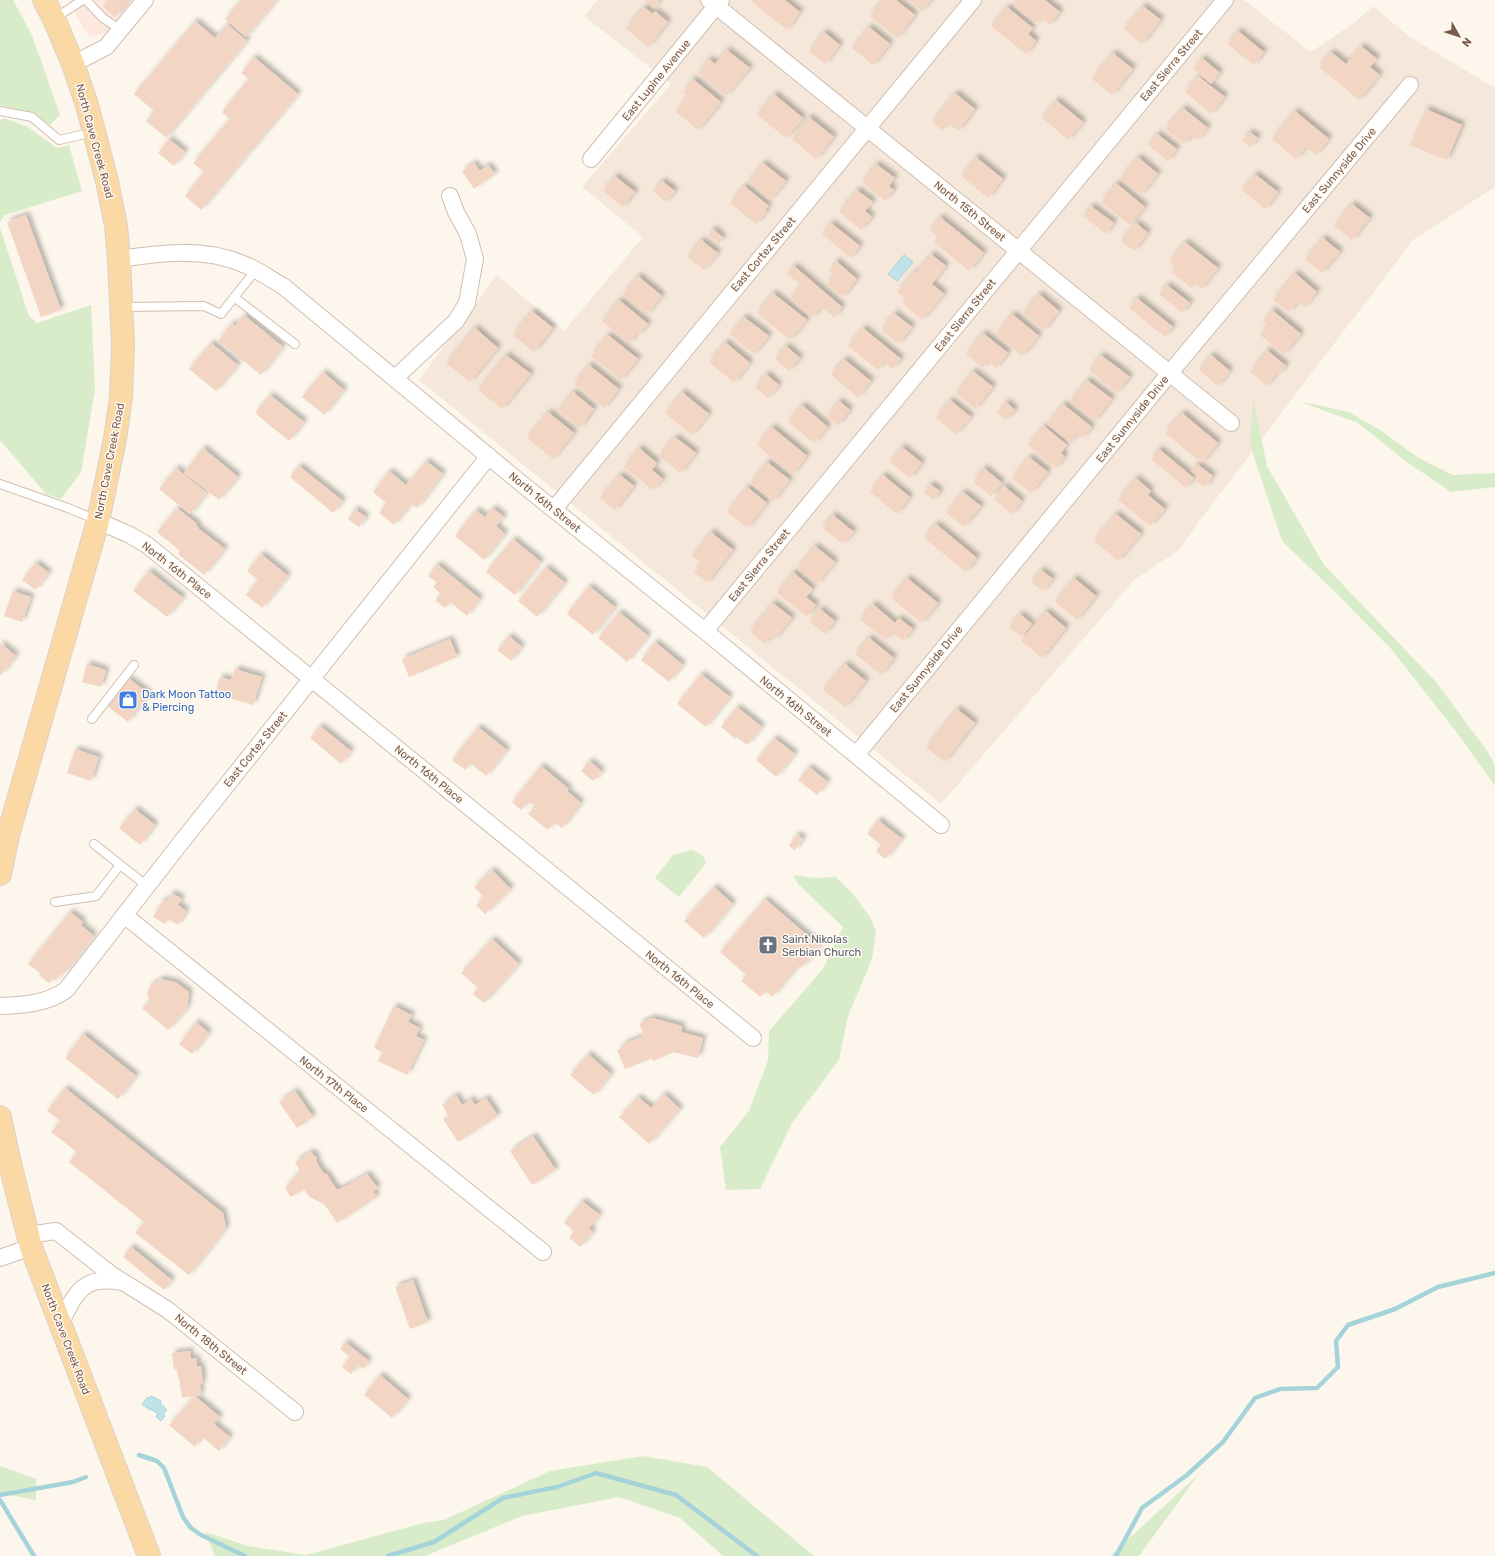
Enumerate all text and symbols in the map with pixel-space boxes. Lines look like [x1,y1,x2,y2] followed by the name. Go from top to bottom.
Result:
[1439,16,1479,56] north arrow
[1138,26,1206,104] street label: East Sierra Street
[1459,35,1474,49] text: N
[620,37,693,124] street label: East Lupine Avenue
[73,82,116,200] street label: North Cave Creek Road
[1300,125,1379,216] street label: East Sunnyside Drive
[931,178,1009,245] street label: North 15th Street
[728,214,799,294] street label: East Cortez Street
[932,276,999,354] street label: East Sierra Street
[1093,373,1171,465] street label: East Sunnyside Drive
[92,402,127,520] street label: North Cave Creek Road
[506,469,584,536] street label: North 16th Street
[726,526,793,604] street label: East Sierra Street
[139,539,214,602] street label: North 16th Place
[887,623,965,715] street label: East Sunnyside Drive
[757,673,835,740] street label: North 16th Street
[142,688,231,714] place label: Dark Moon Tattoo & Piercing
[117,689,139,711] shop icon: Dark Moon Tattoo & Piercing
[221,708,290,790] street label: East Cortez Street
[392,743,466,806] street label: North 16th Place
[782,933,861,959] place label: Saint Nikolas Serbian Church
[757,934,779,956] church icon: Saint Nikolas Serbian Church
[643,948,717,1011] street label: North 16th Place
[297,1053,371,1115] street label: North 17th Place
[38,1282,93,1397] street label: North Cave Creek Road
[172,1311,250,1378] street label: North 18th Street

